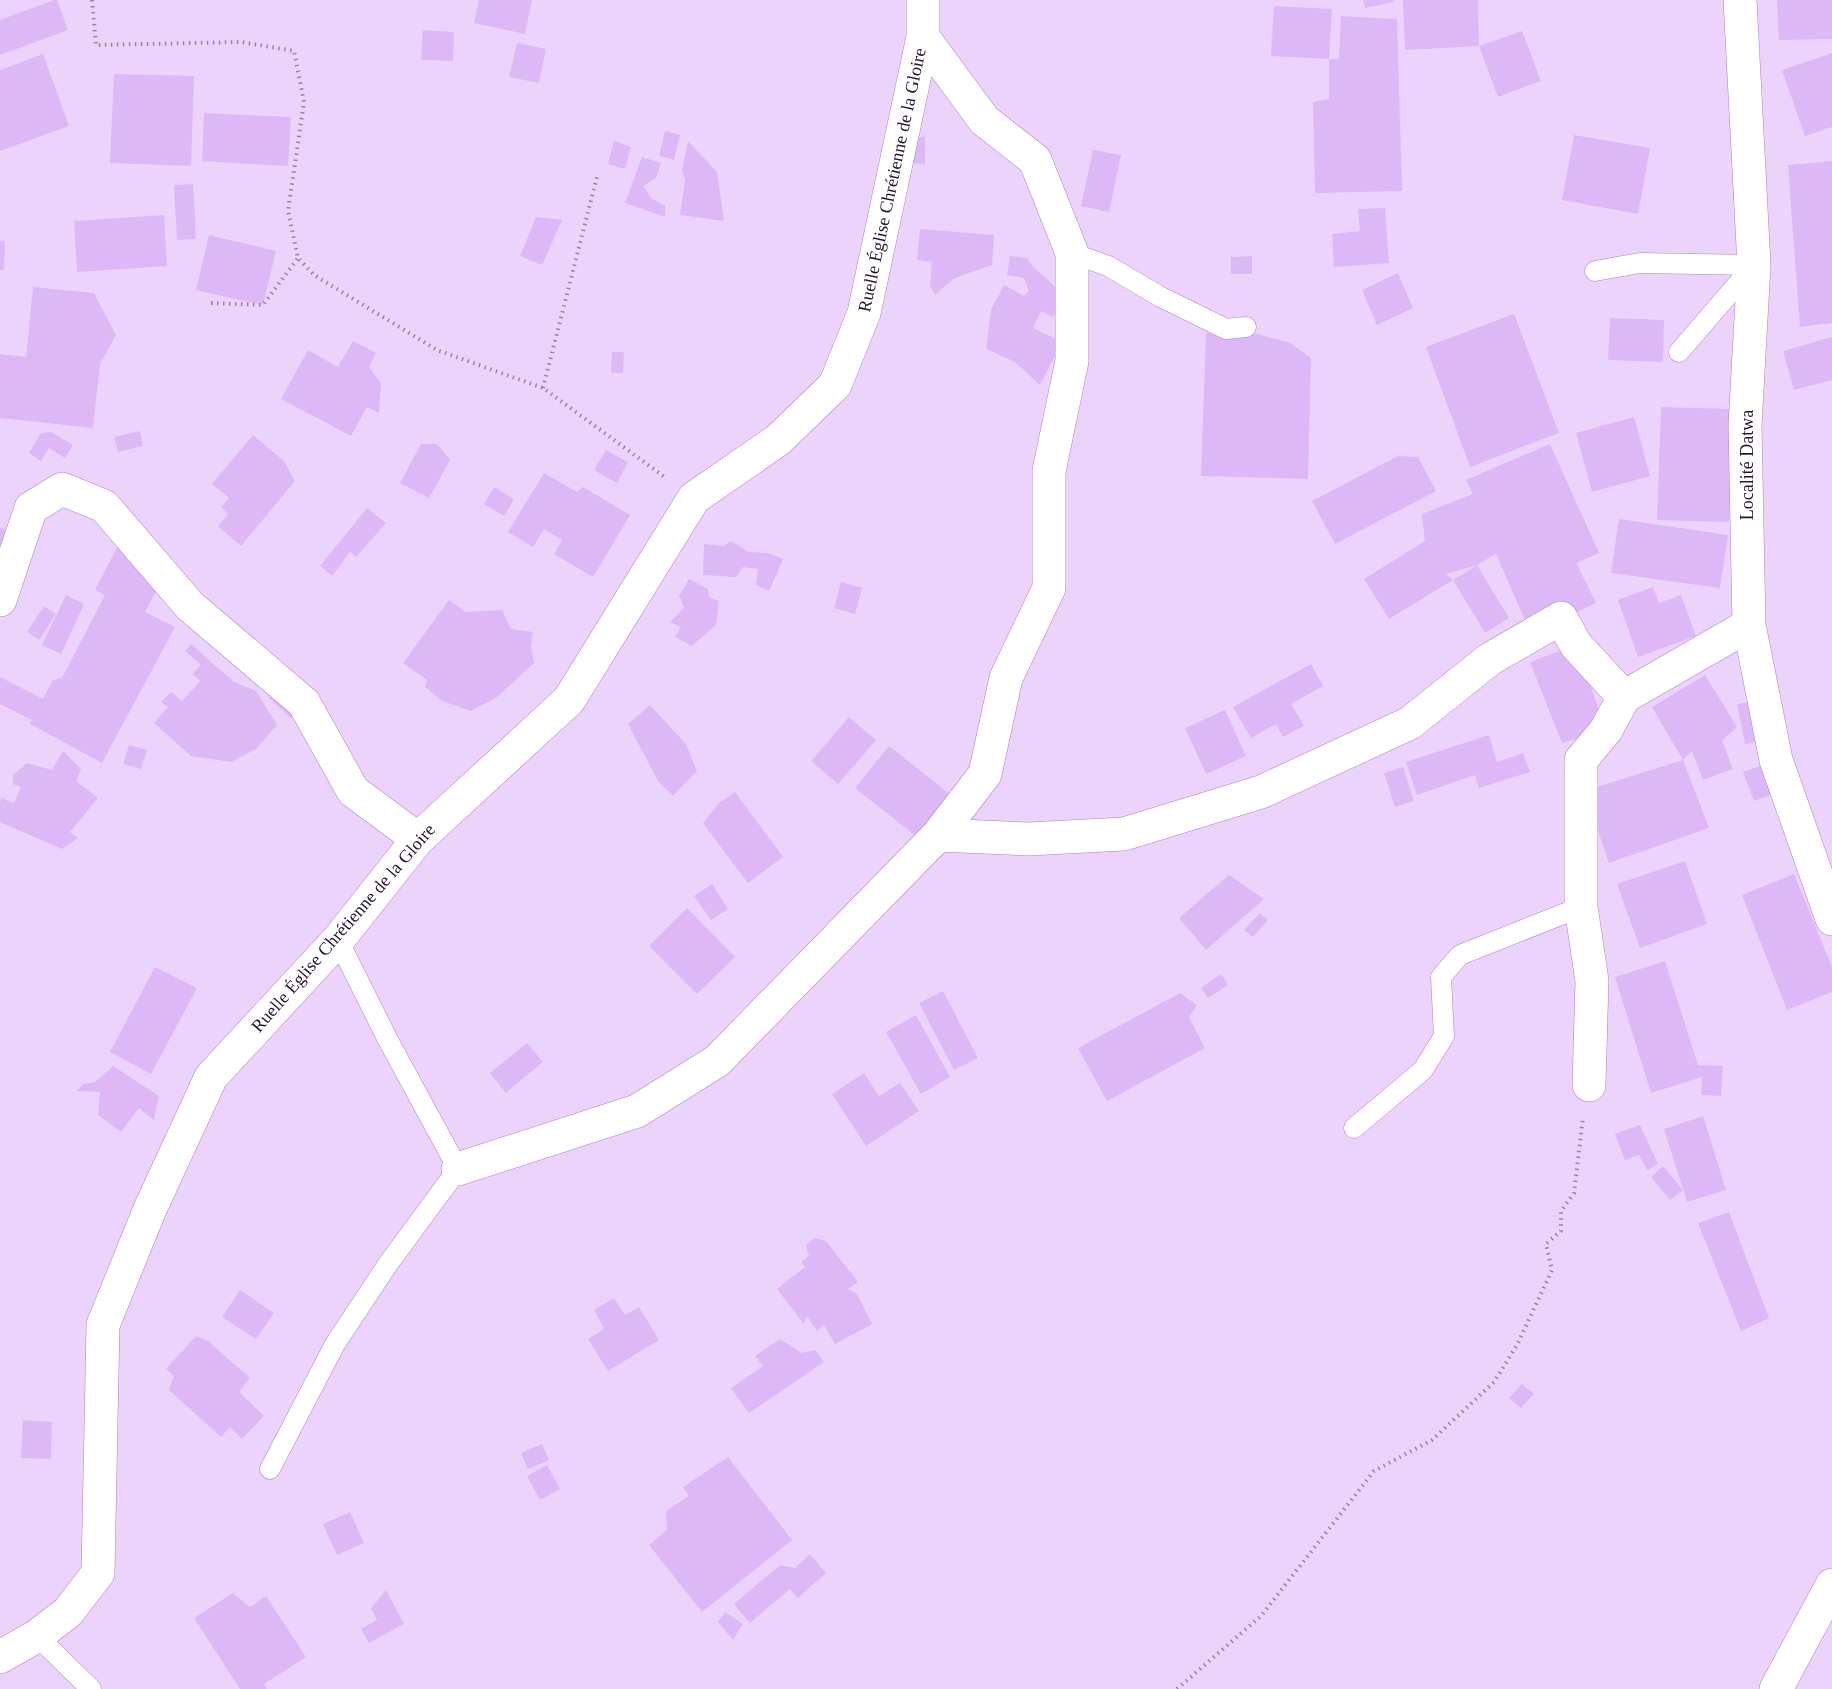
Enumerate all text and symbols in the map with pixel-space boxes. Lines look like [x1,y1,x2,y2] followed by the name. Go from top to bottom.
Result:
[853,46,930,314] street label: Ruelle Église Chrétienne de la Gloire
[1737,410,1757,520] street label: Localité Datwa
[246,819,439,1036] street label: Ruelle Église Chrétienne de la Gloire

